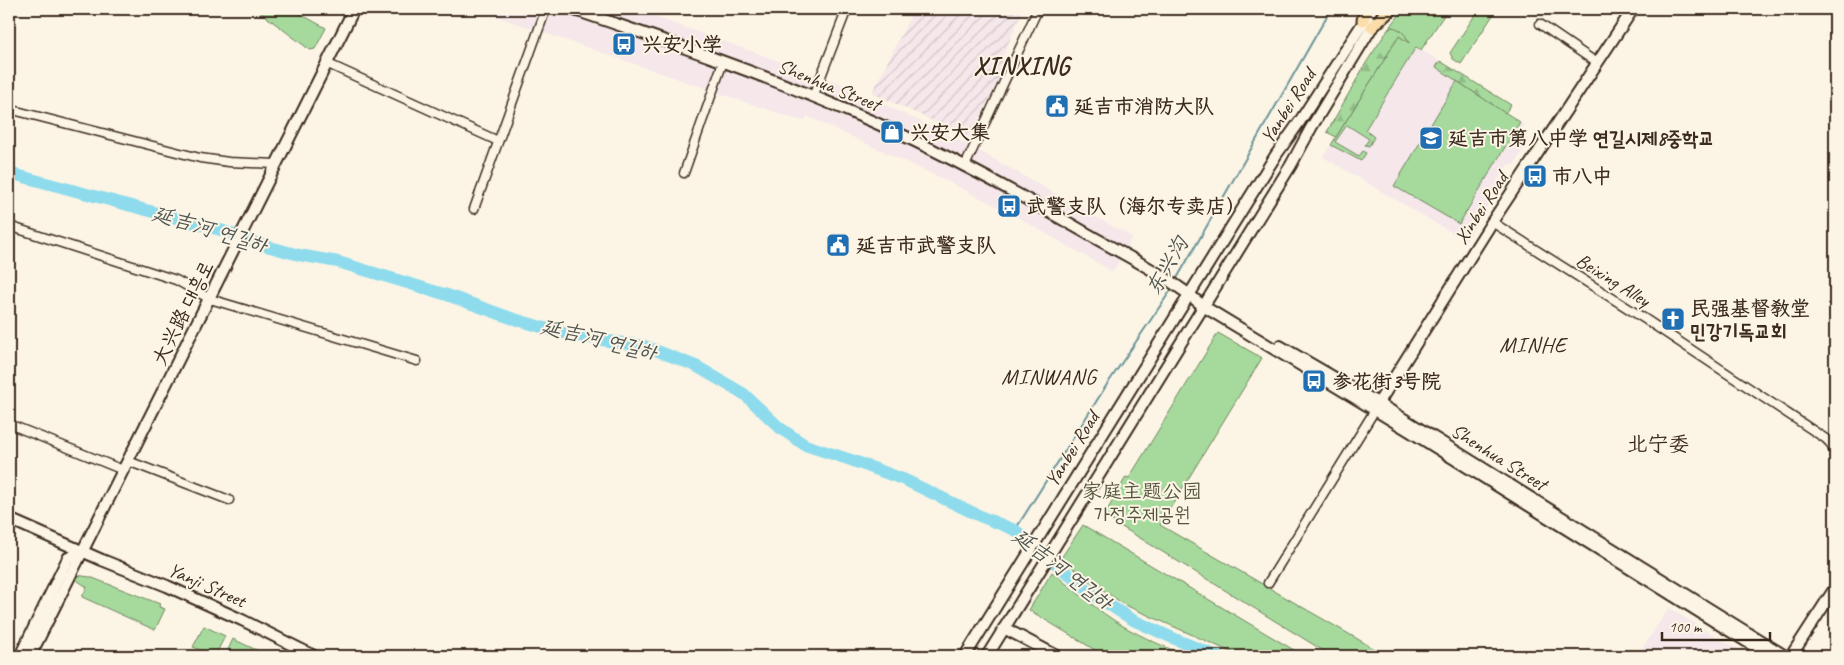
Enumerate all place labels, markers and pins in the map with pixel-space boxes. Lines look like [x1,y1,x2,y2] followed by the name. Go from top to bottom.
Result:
[611,31,637,57] bus stop icon: 兴安小学
[642,32,722,57] place label: 兴安小学
[1044,93,1070,119] public building icon: 延吉市消防大队
[1074,94,1214,119] place label: 延吉市消防大队
[879,119,905,145] shop icon: 兴安大集
[910,120,990,145] place label: 兴安大集
[1418,125,1444,151] school or university icon: 延吉市第八中学 연길시제8중학교
[1448,126,1715,151] place label: 延吉市第八中学 연길시제8중학교
[1522,163,1548,189] bus stop icon: 市八中
[1552,164,1612,189] place label: 市八中
[996,193,1022,219] bus stop icon: 武警支队（海尔专卖店）
[1026,194,1246,219] place label: 武警支队（海尔专卖店）
[825,232,851,258] public building icon: 延吉市武警支队
[856,233,996,258] place label: 延吉市武警支队
[1690,296,1810,344] place label: 民强基督教堂 민강기독교회
[1660,306,1686,332] church icon: 民强基督教堂 민강기독교회
[1301,368,1327,394] bus stop icon: 参花街3号院
[1332,369,1441,394] place label: 参花街3号院

